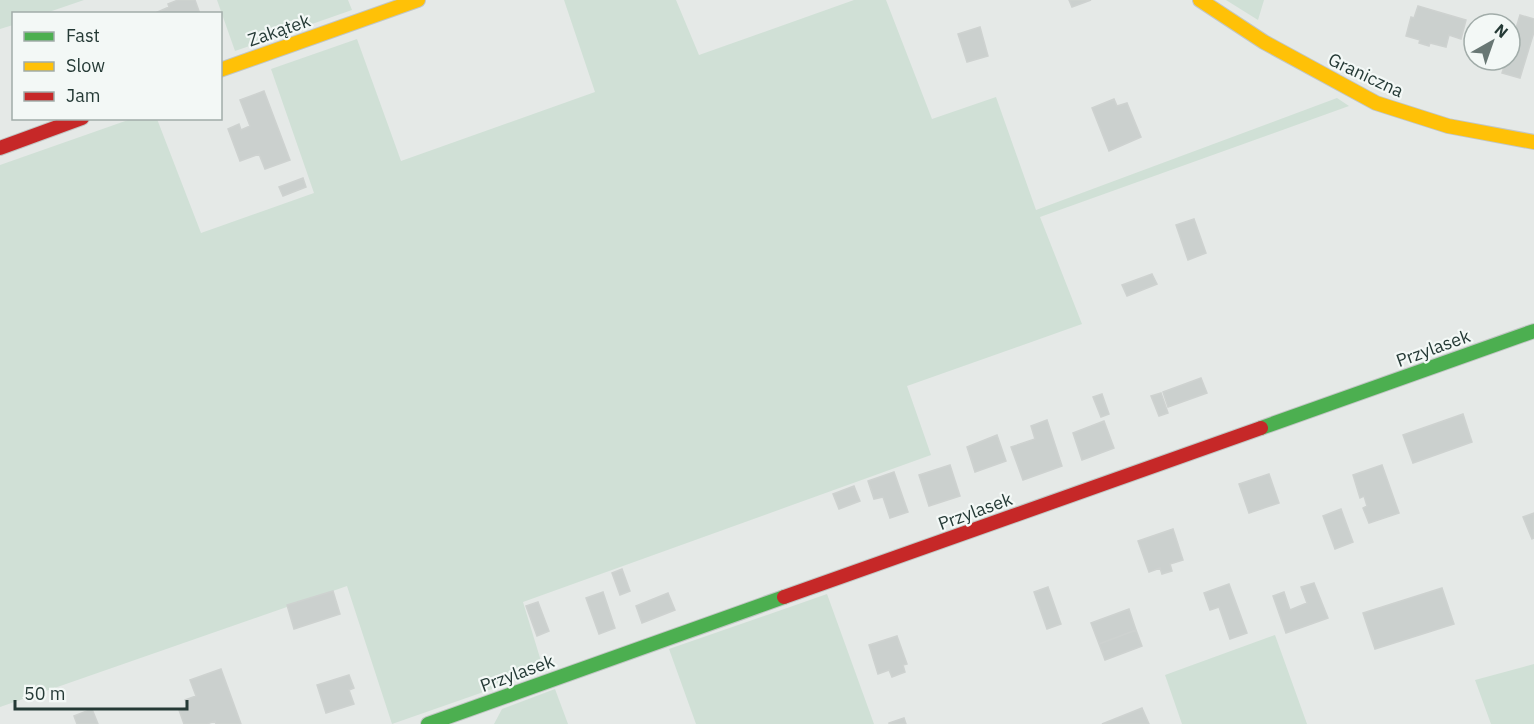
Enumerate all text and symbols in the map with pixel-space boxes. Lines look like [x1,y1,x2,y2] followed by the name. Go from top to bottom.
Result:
[245,8,314,51] street label: Zakątek
[12,12,222,120] legend
[1462,12,1522,72] north arrow
[1491,19,1513,42] text: N
[66,24,100,47] text: Fast
[1325,48,1408,103] street label: Graniczna
[66,54,105,77] text: Slow
[66,84,101,107] text: Jam
[1393,324,1474,372] street label: Przylasek
[935,487,1016,535] street label: Przylasek
[477,649,558,697] street label: Przylasek
[15,673,188,711] scale bar
[24,682,66,705] text: 50 m

